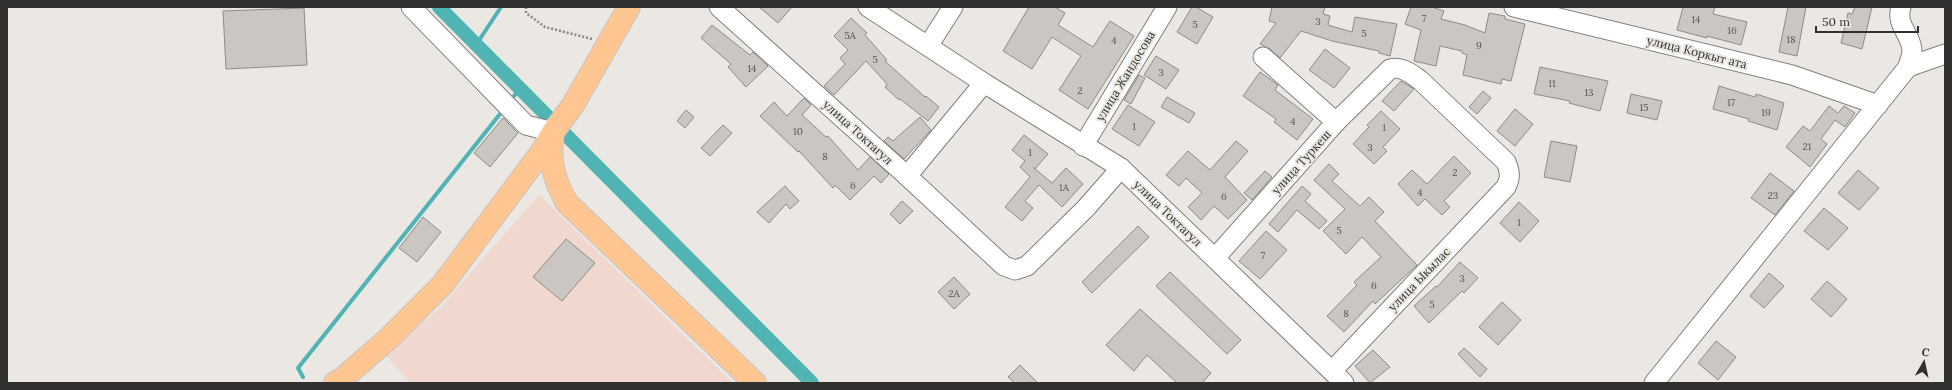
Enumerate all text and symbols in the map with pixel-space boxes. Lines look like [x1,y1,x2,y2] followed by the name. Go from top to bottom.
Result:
[1816,8,1918,34] scale bar
[1422,12,1427,25] house number: 7
[1691,13,1701,26] house number: 14
[1822,14,1850,29] text: 50 m
[1315,15,1321,28] house number: 3
[1192,18,1198,31] house number: 5
[1727,24,1737,37] house number: 16
[1361,27,1367,40] house number: 5
[1092,28,1158,124] street label: улица Жандосова
[844,29,857,42] house number: 5А
[1645,32,1749,72] street label: улица Коркыт ата
[1786,33,1796,46] house number: 18
[1111,34,1117,47] house number: 4
[1476,39,1482,52] house number: 9
[872,53,878,66] house number: 5
[747,62,757,75] house number: 14
[1158,66,1164,79] house number: 3
[1548,77,1556,90] house number: 11
[1077,84,1083,97] house number: 2
[1584,86,1594,99] house number: 13
[1727,96,1736,109] house number: 17
[820,97,896,167] street label: улица Токтагул
[1639,101,1649,114] house number: 15
[1761,106,1771,119] house number: 19
[1290,115,1296,128] house number: 4
[1132,120,1136,133] house number: 1
[1382,121,1386,134] house number: 1
[793,125,803,138] house number: 10
[1268,127,1334,197] street label: улица Туркеш
[1802,140,1812,153] house number: 21
[1367,141,1373,154] house number: 3
[1028,146,1032,159] house number: 1
[822,150,828,163] house number: 8
[1452,166,1458,179] house number: 2
[1131,177,1205,249] street label: улица Токтагул
[850,179,856,192] house number: 6
[1059,181,1070,194] house number: 1А
[1417,186,1423,199] house number: 4
[1768,189,1779,202] house number: 23
[1221,190,1227,203] house number: 6
[1517,216,1521,229] house number: 1
[1336,224,1342,237] house number: 5
[1385,244,1453,314] street label: улица Ыкылас
[1261,249,1266,262] house number: 7
[1459,272,1465,285] house number: 3
[1371,279,1377,292] house number: 6
[948,287,961,300] house number: 2А
[1429,298,1435,311] house number: 5
[1343,307,1349,320] house number: 8
[1904,342,1944,382] north arrow
[1921,345,1931,360] text: С

